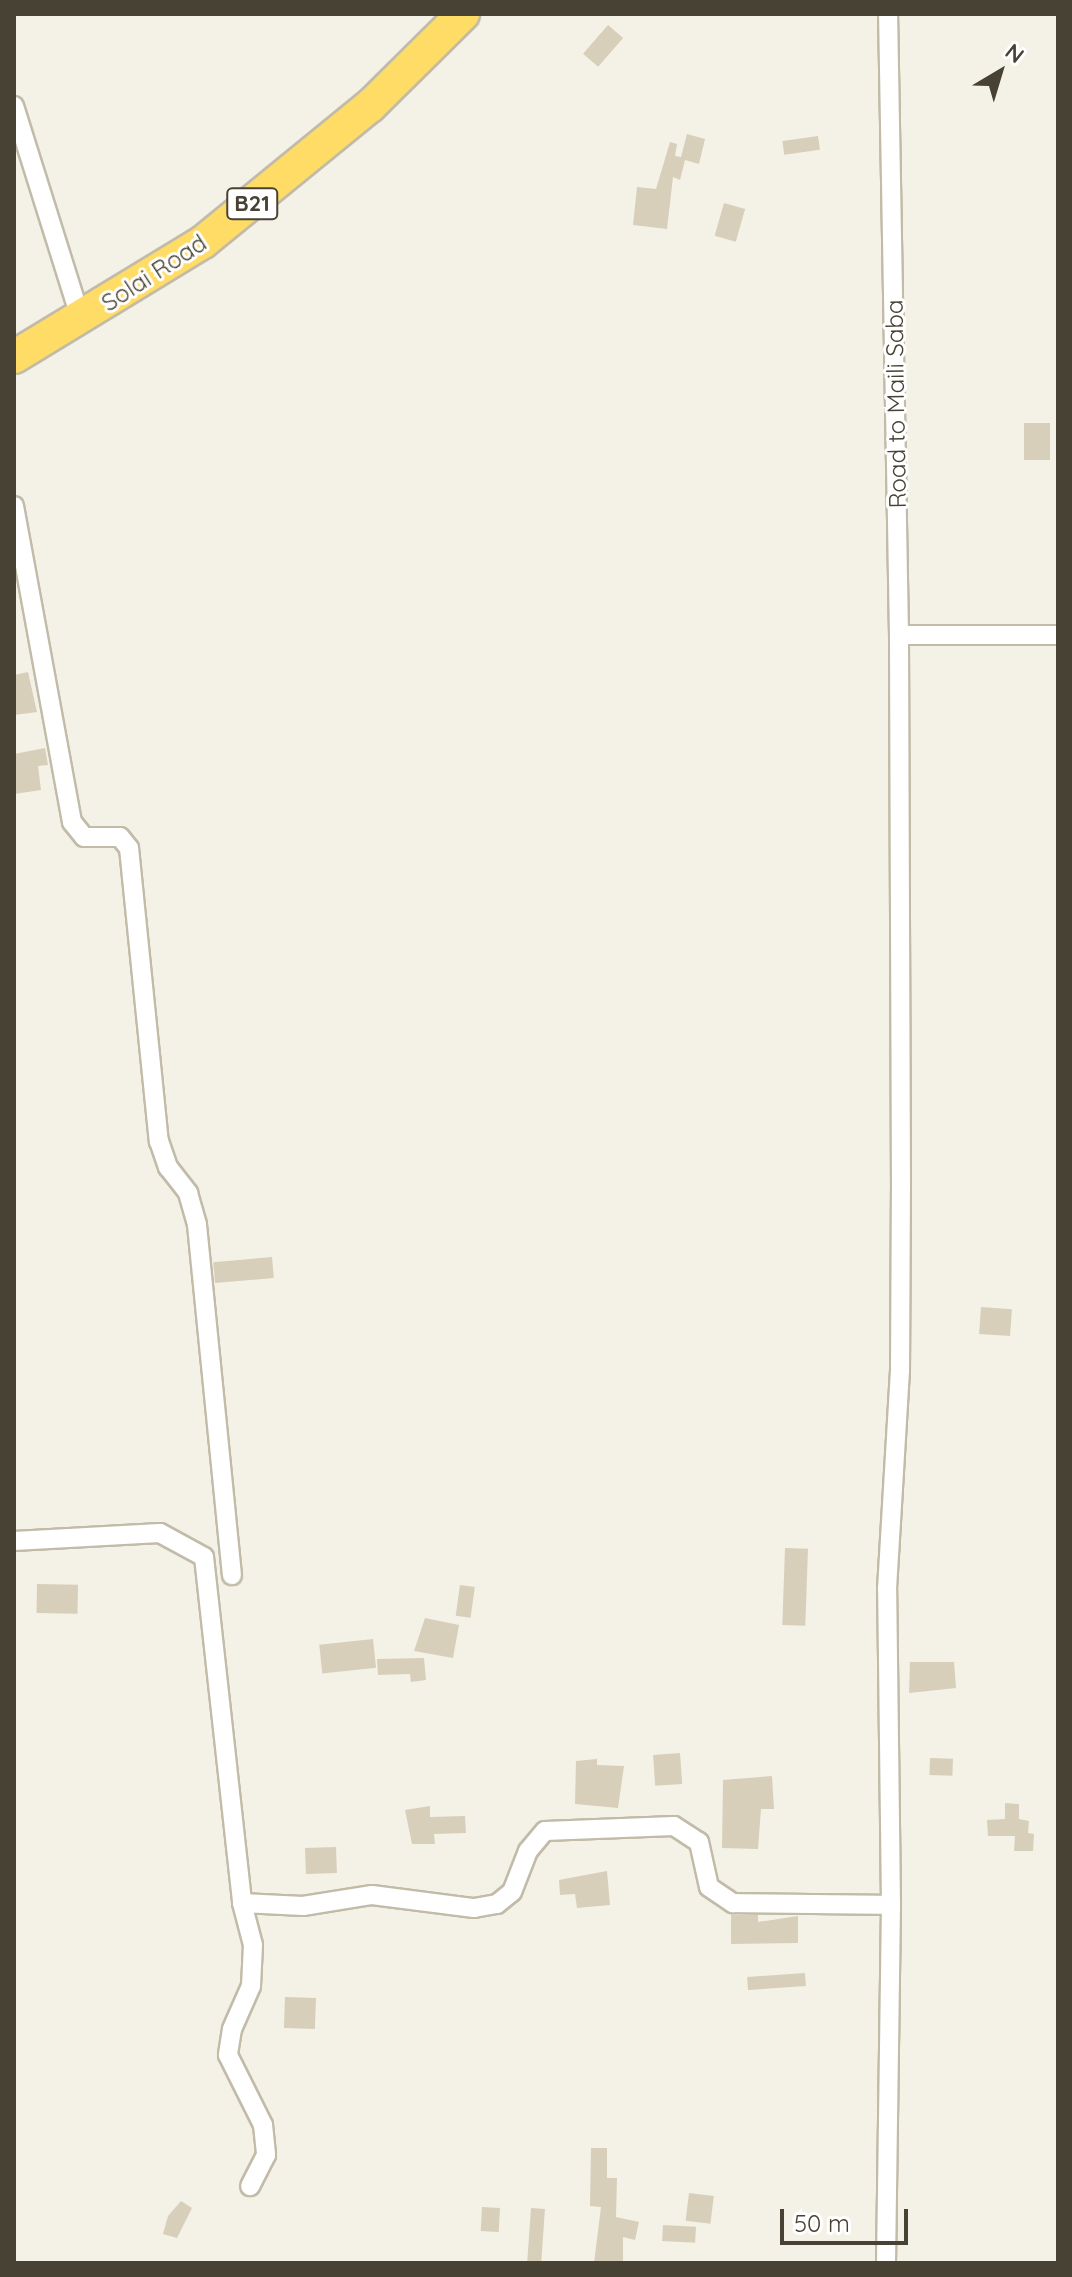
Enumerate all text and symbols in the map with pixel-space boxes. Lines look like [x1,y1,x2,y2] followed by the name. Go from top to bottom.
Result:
[960,32,1040,112] north arrow
[1000,37,1030,69] text: N
[226,186,278,222] road number: B21
[96,228,212,318] street label: Solai Road
[880,299,912,509] street label: Road to Maili Saba
[784,2193,912,2243] scale bar
[794,2208,850,2238] text: 50 m

